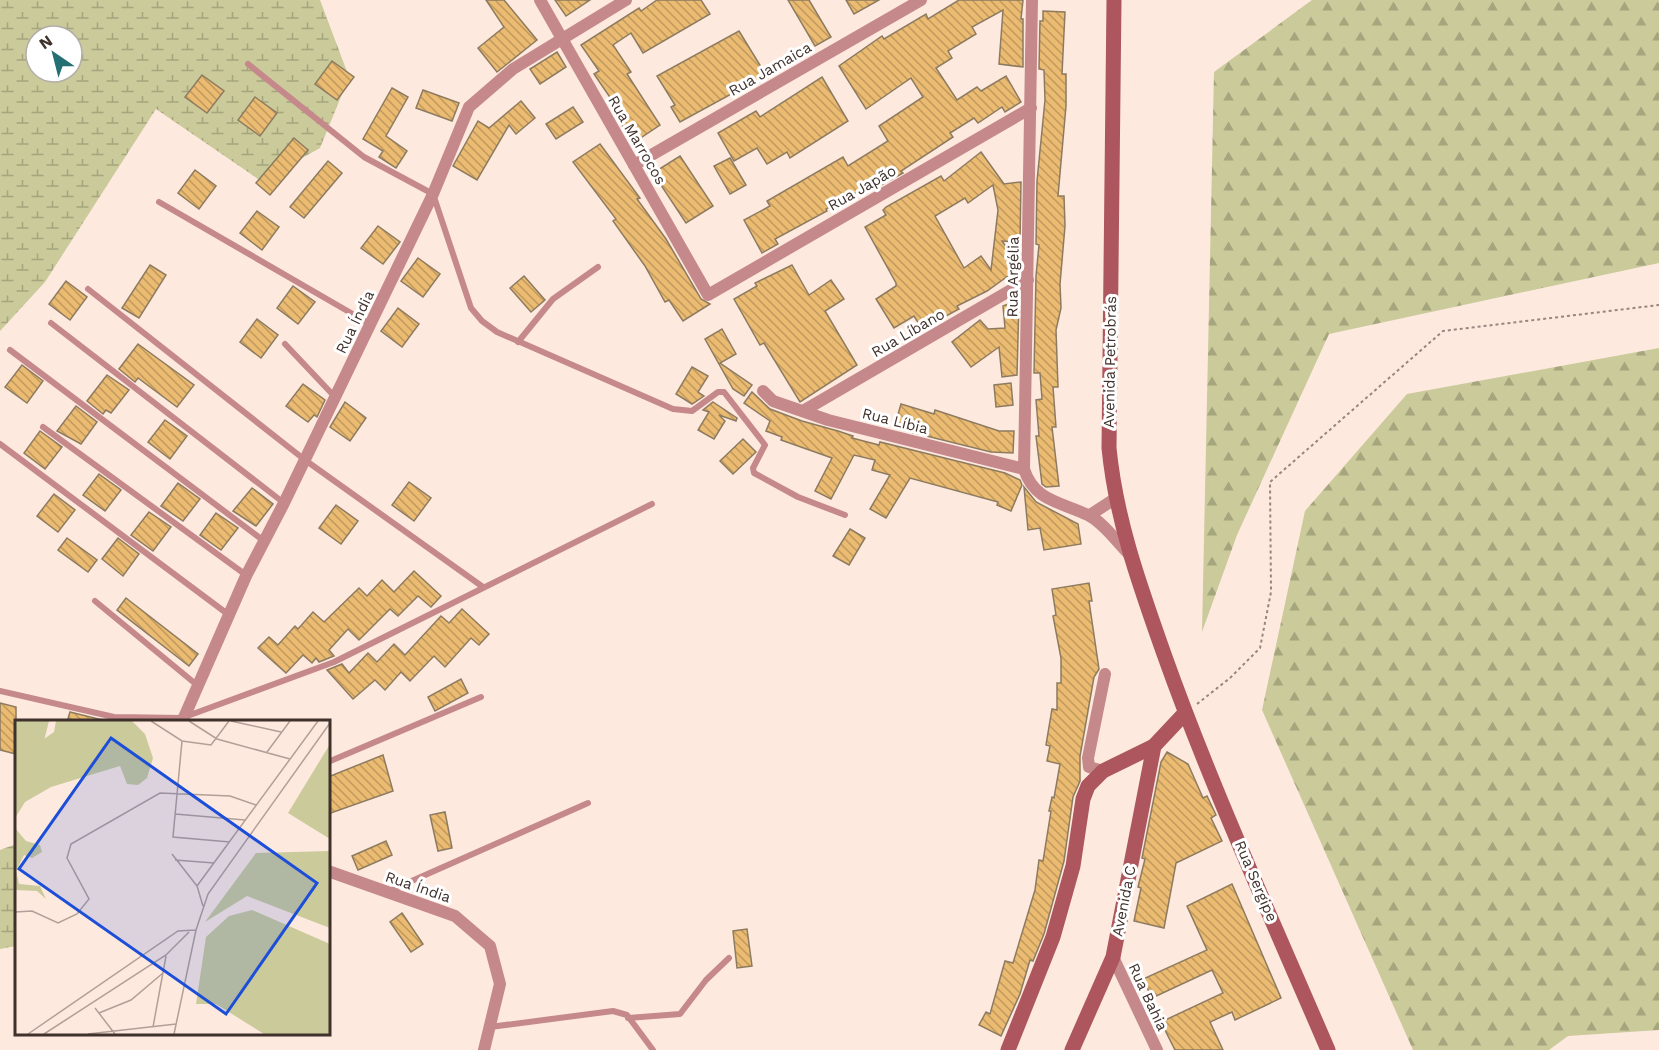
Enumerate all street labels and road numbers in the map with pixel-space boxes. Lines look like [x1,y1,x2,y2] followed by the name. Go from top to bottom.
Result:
[726,38,815,100] street label: Rua Jamaica
[604,92,670,188] street label: Rua Marrocos
[825,161,899,215] street label: Rua Japão
[1003,236,1023,318] street label: Rua Argélia
[332,287,378,356] street label: Rua Índia
[1100,296,1120,428] street label: Avenida Petrobrás
[868,305,948,361] street label: Rua Líbano
[860,404,930,438] street label: Rua Líbia
[1231,838,1281,924] street label: Rua Sergipe
[1108,864,1140,938] street label: Avenida C
[383,867,453,907] street label: Rua Índia
[1125,960,1172,1034] street label: Rua Bahia

